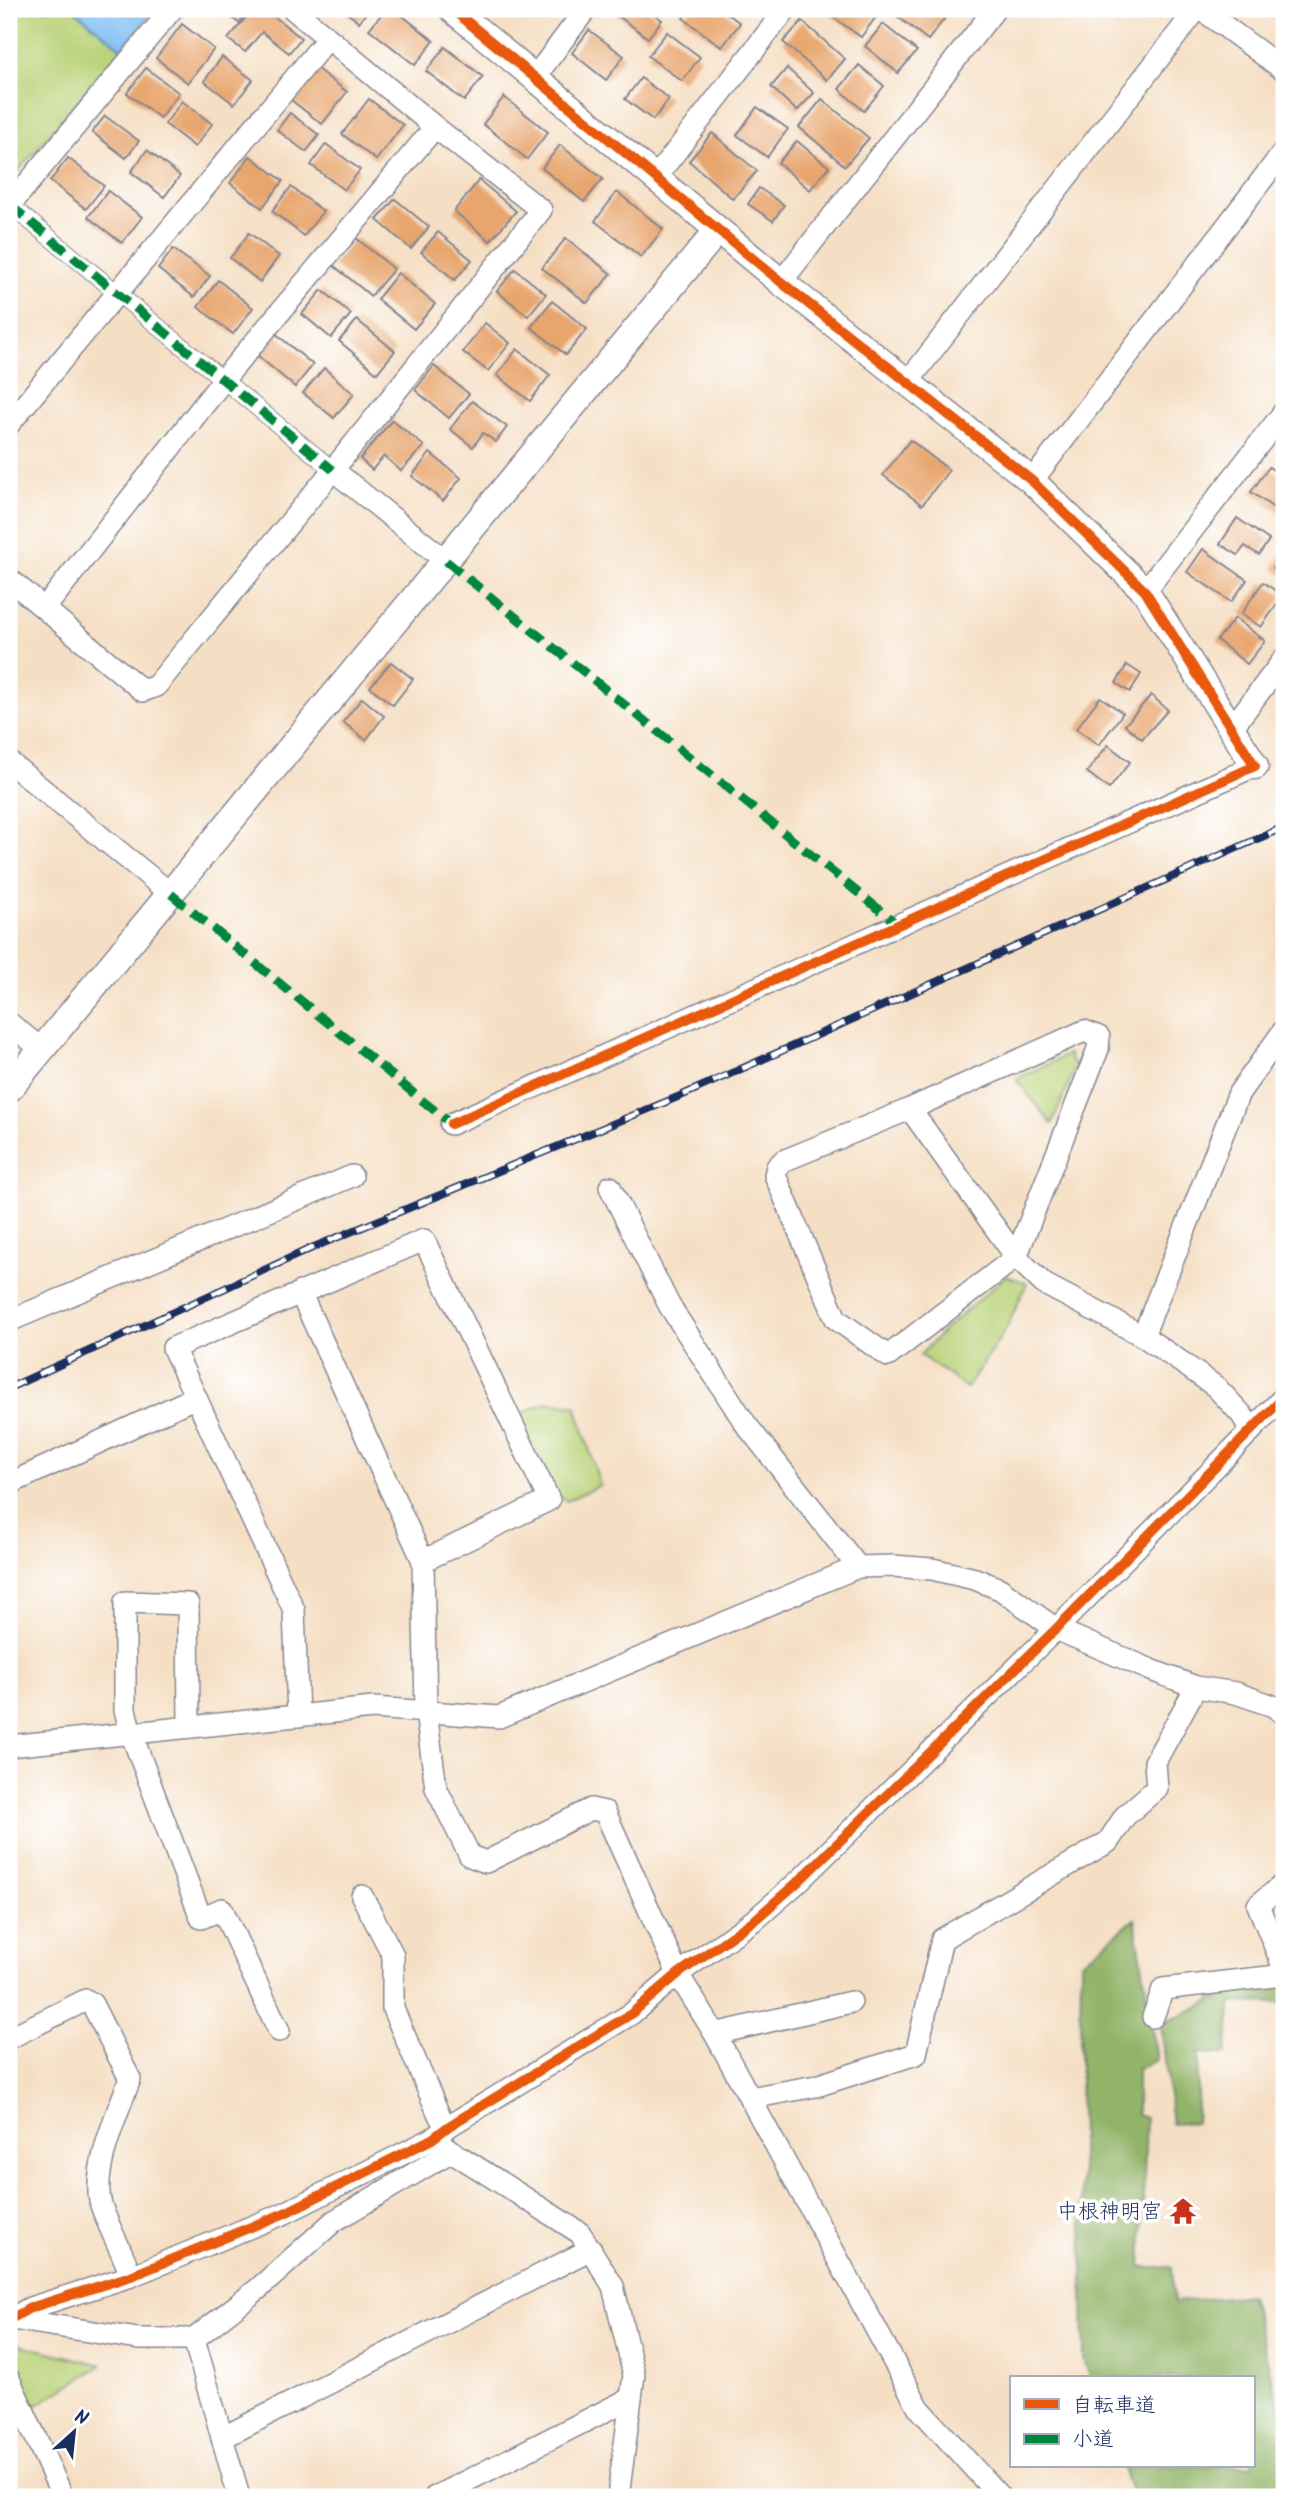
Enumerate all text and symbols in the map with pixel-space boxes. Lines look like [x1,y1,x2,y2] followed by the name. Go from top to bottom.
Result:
[1057,2196,1162,2229] place label: 中根神明宮
[1168,2196,1198,2226] temple icon: 中根神明宮
[1010,2376,1254,2468] legend
[1072,2390,1156,2423] text: 自転車道
[38,2398,108,2468] north arrow
[69,2403,93,2435] text: N
[1072,2424,1114,2457] text: 小道

